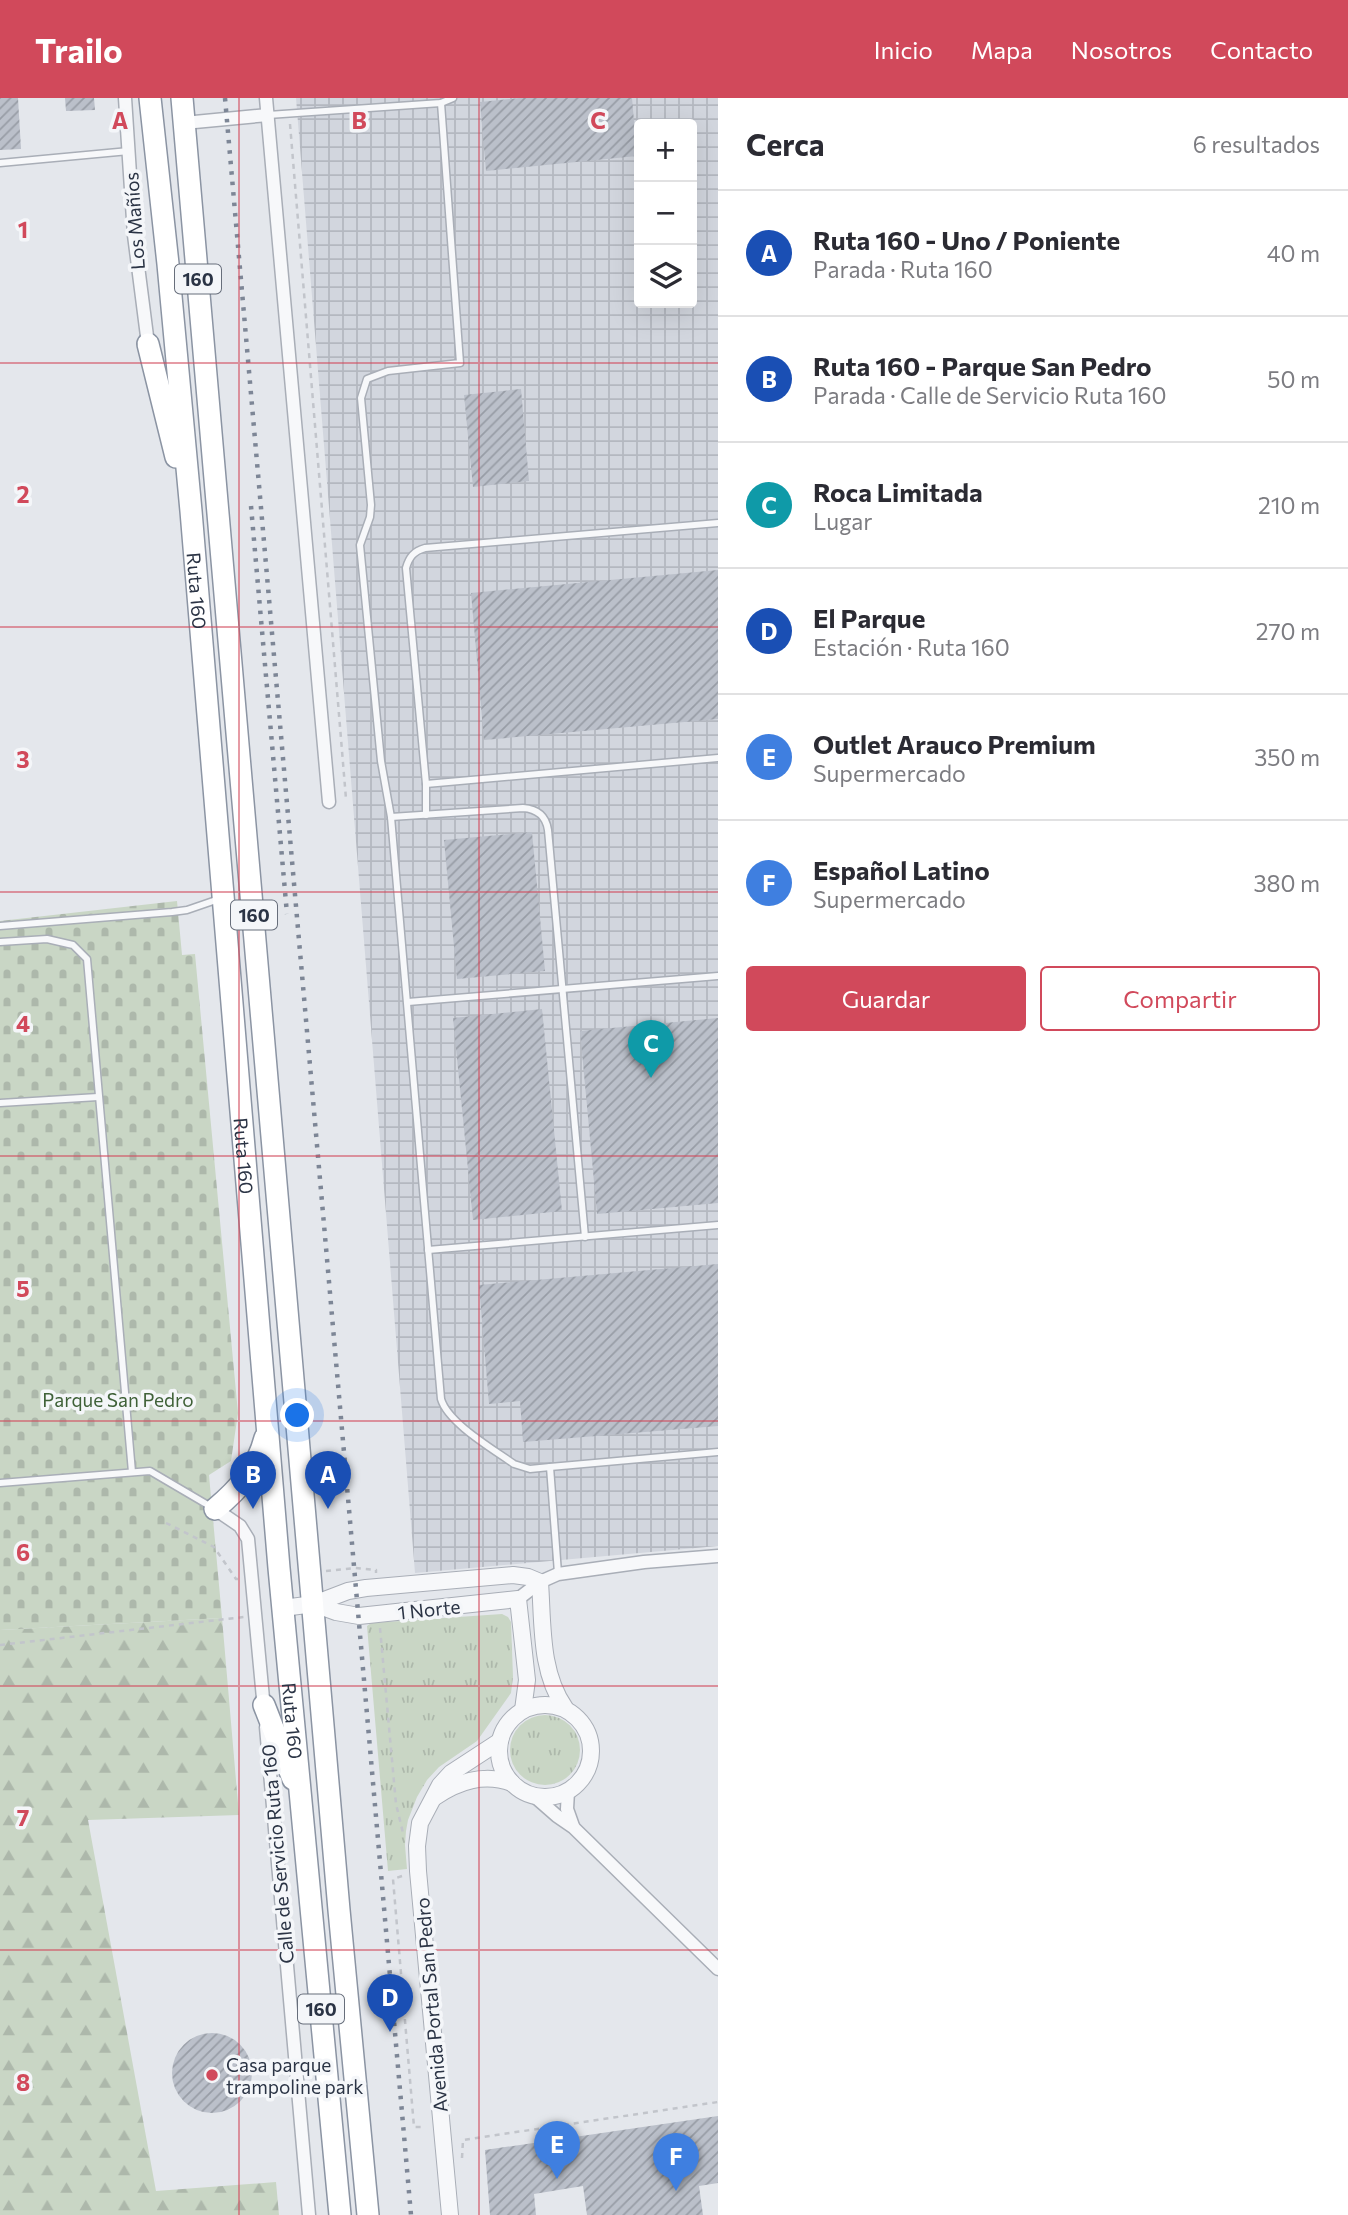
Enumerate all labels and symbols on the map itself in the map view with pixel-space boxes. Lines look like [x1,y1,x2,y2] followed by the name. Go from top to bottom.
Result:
[112,106,129,134] text: A
[351,106,367,134] text: B
[590,106,606,134] text: C
[119,171,149,271] street label: Los Mañíos
[18,215,28,243] text: 1
[175,264,221,294] road number: 160
[16,480,30,508] text: 2
[183,552,212,630] street label: Ruta 160
[16,745,30,773] text: 3
[231,900,277,930] road number: 160
[16,1009,30,1037] text: 4
[628,1020,674,1078] pin: C
[230,1117,259,1195] street label: Ruta 160
[16,1274,30,1302] text: 5
[42,1388,194,1411] park label: Parque San Pedro
[280,1398,314,1432] your location
[230,1451,276,1509] pin: B
[305,1451,351,1509] pin: A
[16,1538,30,1566] text: 6
[397,1594,461,1624] street label: 1 Norte
[278,1681,308,1760] street label: Ruta 160
[256,1743,298,1965] street label: Calle de Servicio Ruta 160
[17,1803,29,1831] text: 7
[410,1897,452,2113] street label: Avenida Portal San Pedro
[367,1974,413,2032] pin: D
[298,1994,344,2024] road number: 160
[226,2053,364,2098] place label: Casa parque trampoline park
[204,2067,220,2083] marker: Casa parque trampoline park
[16,2068,30,2096] text: 8
[534,2121,580,2179] pin: E
[653,2133,699,2191] pin: F

